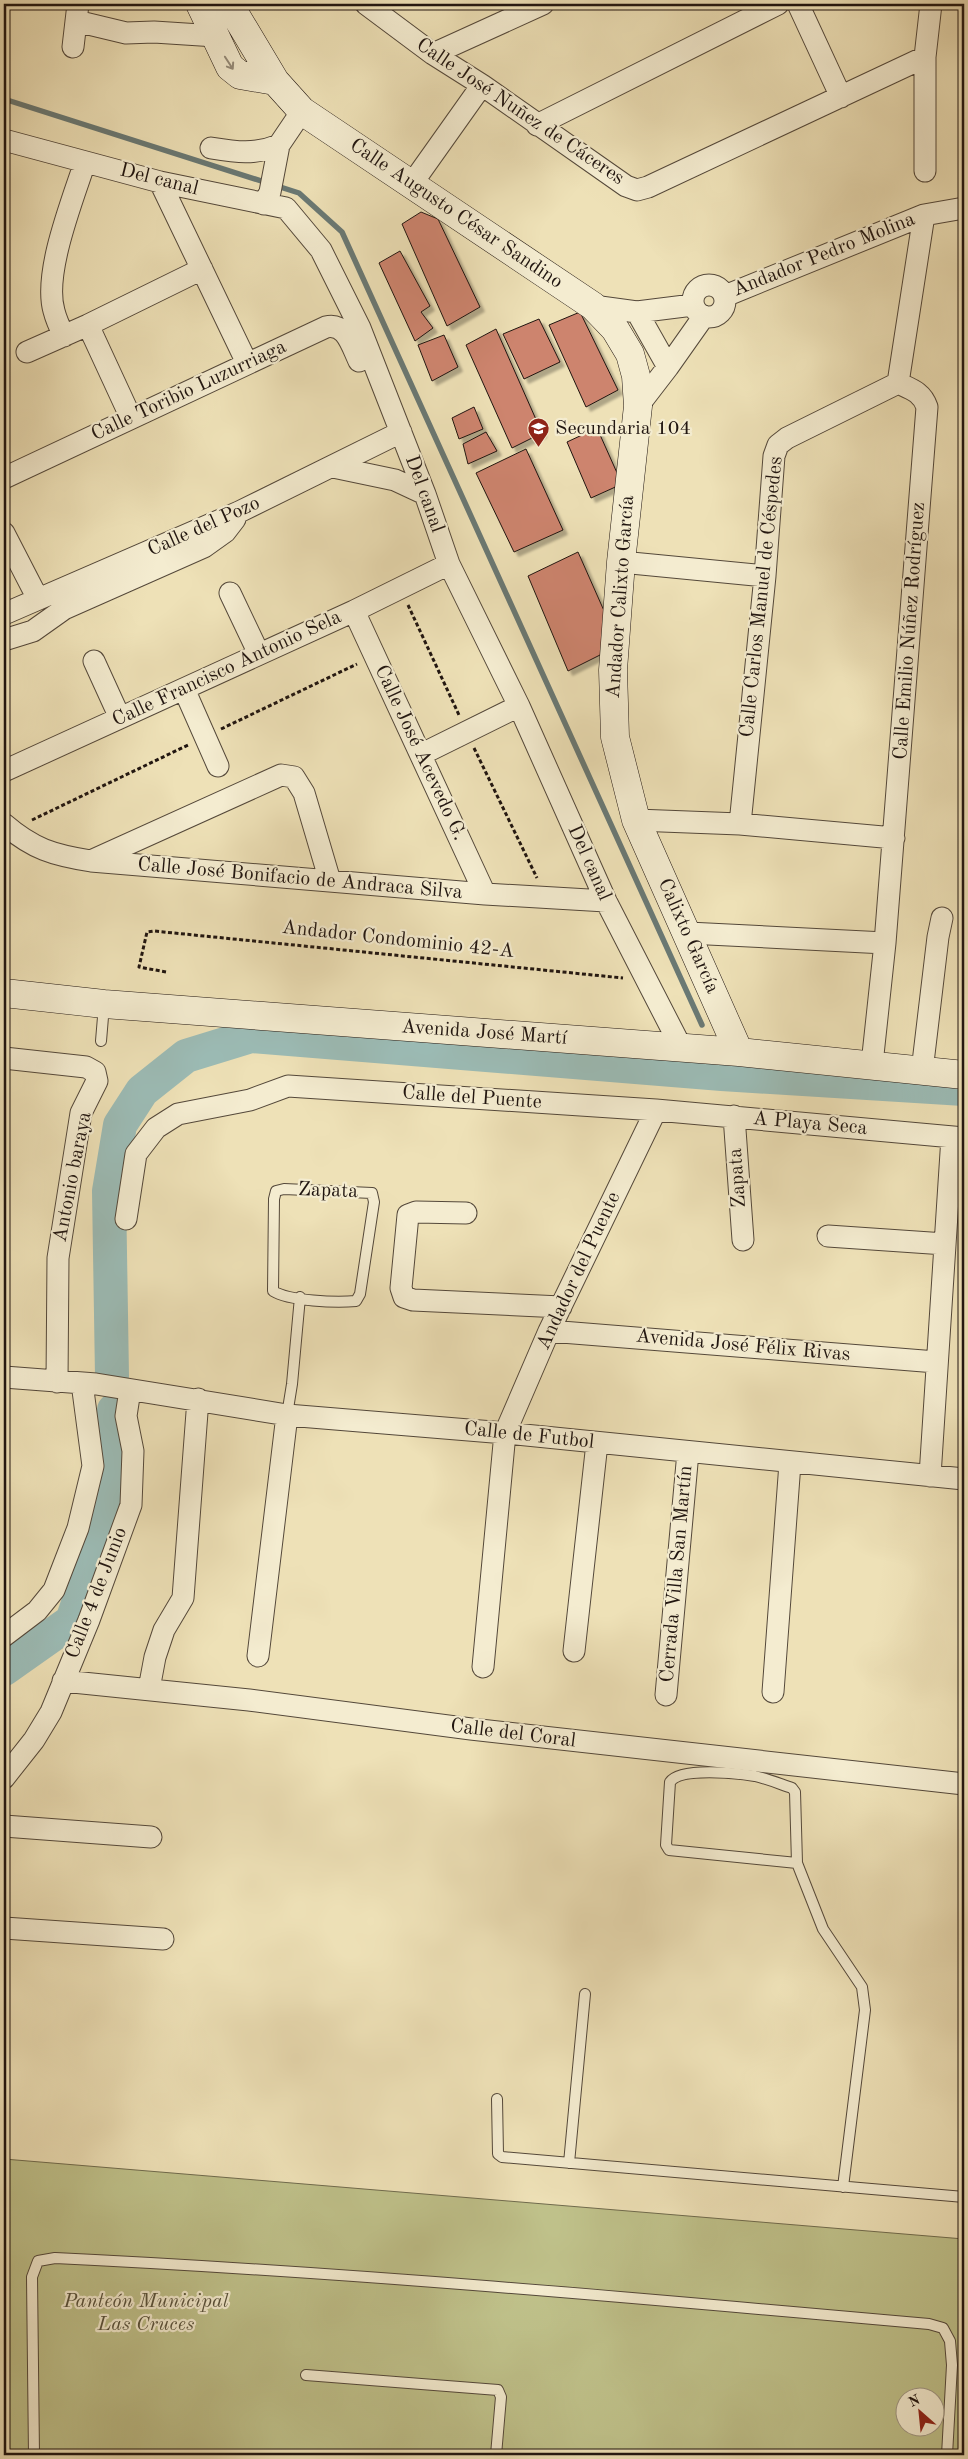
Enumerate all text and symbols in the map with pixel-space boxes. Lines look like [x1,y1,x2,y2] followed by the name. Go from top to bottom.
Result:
[412,35,628,189] street label: Calle José Nuñez de Cáceres
[224,56,235,70] one-way arrow
[346,135,566,293] street label: Calle Augusto César Sandino
[118,161,200,199] street label: Del canal
[730,209,918,301] street label: Andador Pedro Molina
[89,337,290,445] street label: Calle Toribio Luzurriaga
[527,417,551,448] school or university icon: Secundaria 104
[555,419,691,439] place label: Secundaria 104
[401,453,447,535] street label: Del canal
[737,455,787,739] street label: Calle Carlos Manuel de Céspedes
[145,493,263,561] street label: Calle del Pozo
[604,494,638,699] street label: Andador Calixto García
[891,501,929,761] street label: Calle Emilio Núñez Rodríguez
[110,607,345,731] street label: Calle Francisco Antonio Sela
[371,662,469,844] street label: Calle José Acevedo G.
[563,822,615,904] street label: Del canal
[137,855,463,903] street label: Calle José Bonifacio de Andraca Silva
[654,876,722,997] street label: Calixto García
[281,918,515,962] street label: Andador Condominio 42-A
[400,1017,568,1049] street label: Avenida José Martí
[401,1083,543,1113] street label: Calle del Puente
[752,1109,868,1139] street label: A Playa Seca
[51,1110,95,1244] street label: Antonio baraya
[726,1147,750,1209] street label: Zapata
[298,1180,358,1202] street label: Zapata
[534,1189,624,1353] street label: Andador del Puente
[635,1327,851,1365] street label: Avenida José Félix Rivas
[463,1419,595,1453] street label: Calle de Futbol
[658,1464,696,1683] street label: Cerrada Villa San Martín
[63,1525,131,1661] street label: Calle 4 de Junio
[449,1716,577,1752] street label: Calle del Coral
[62,2292,229,2335] park label: Panteón Municipal Las Cruces
[896,2386,946,2436] north arrow
[907,2393,923,2410] text: N

